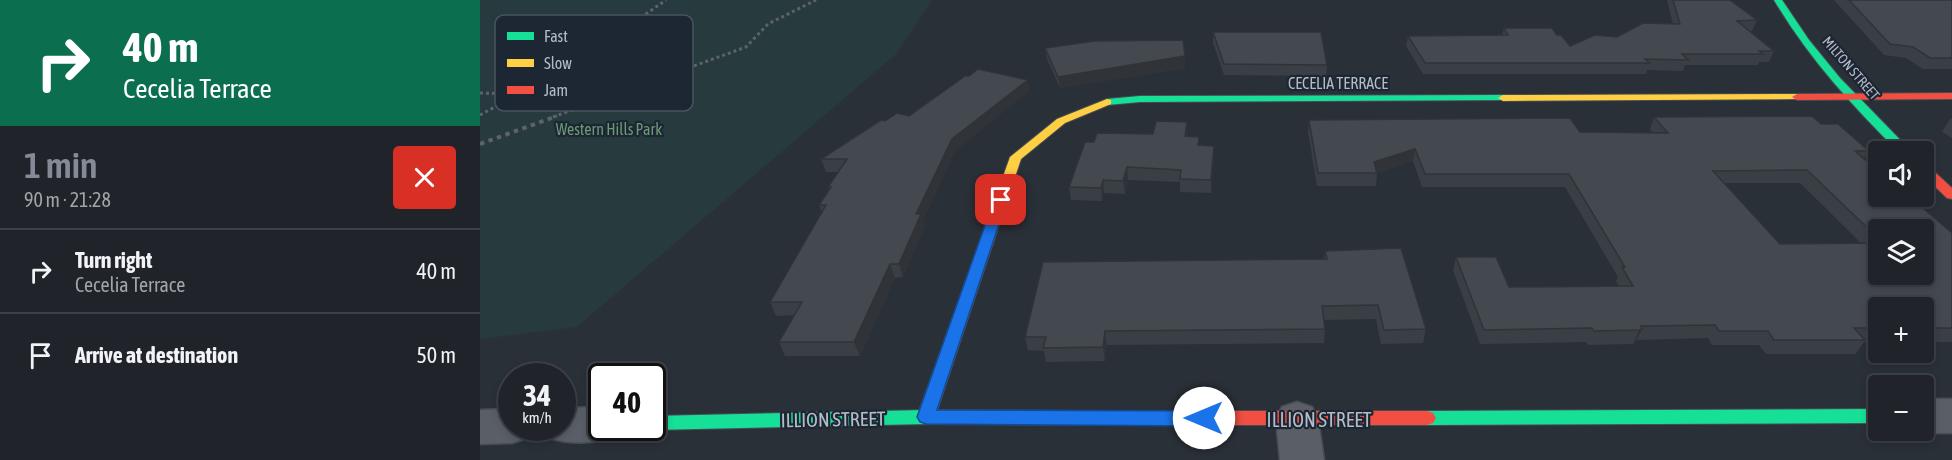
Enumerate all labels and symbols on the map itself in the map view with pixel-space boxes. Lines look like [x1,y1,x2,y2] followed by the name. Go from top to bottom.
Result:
[495,15,693,111] legend
[544,27,568,45] text: Fast
[1819,33,1883,103] street label: MILTON STREET
[544,54,572,72] text: Slow
[1288,74,1388,92] street label: CECELIA TERRACE
[544,81,568,99] text: Jam
[556,120,662,138] park label: Western Hills Park
[975,174,1026,225] pin
[588,363,666,441] speed limit sign: 40
[1172,386,1236,450] position arrow
[780,407,886,431] street label: ILLION STREET
[1267,408,1372,431] street label: ILLION STREET

